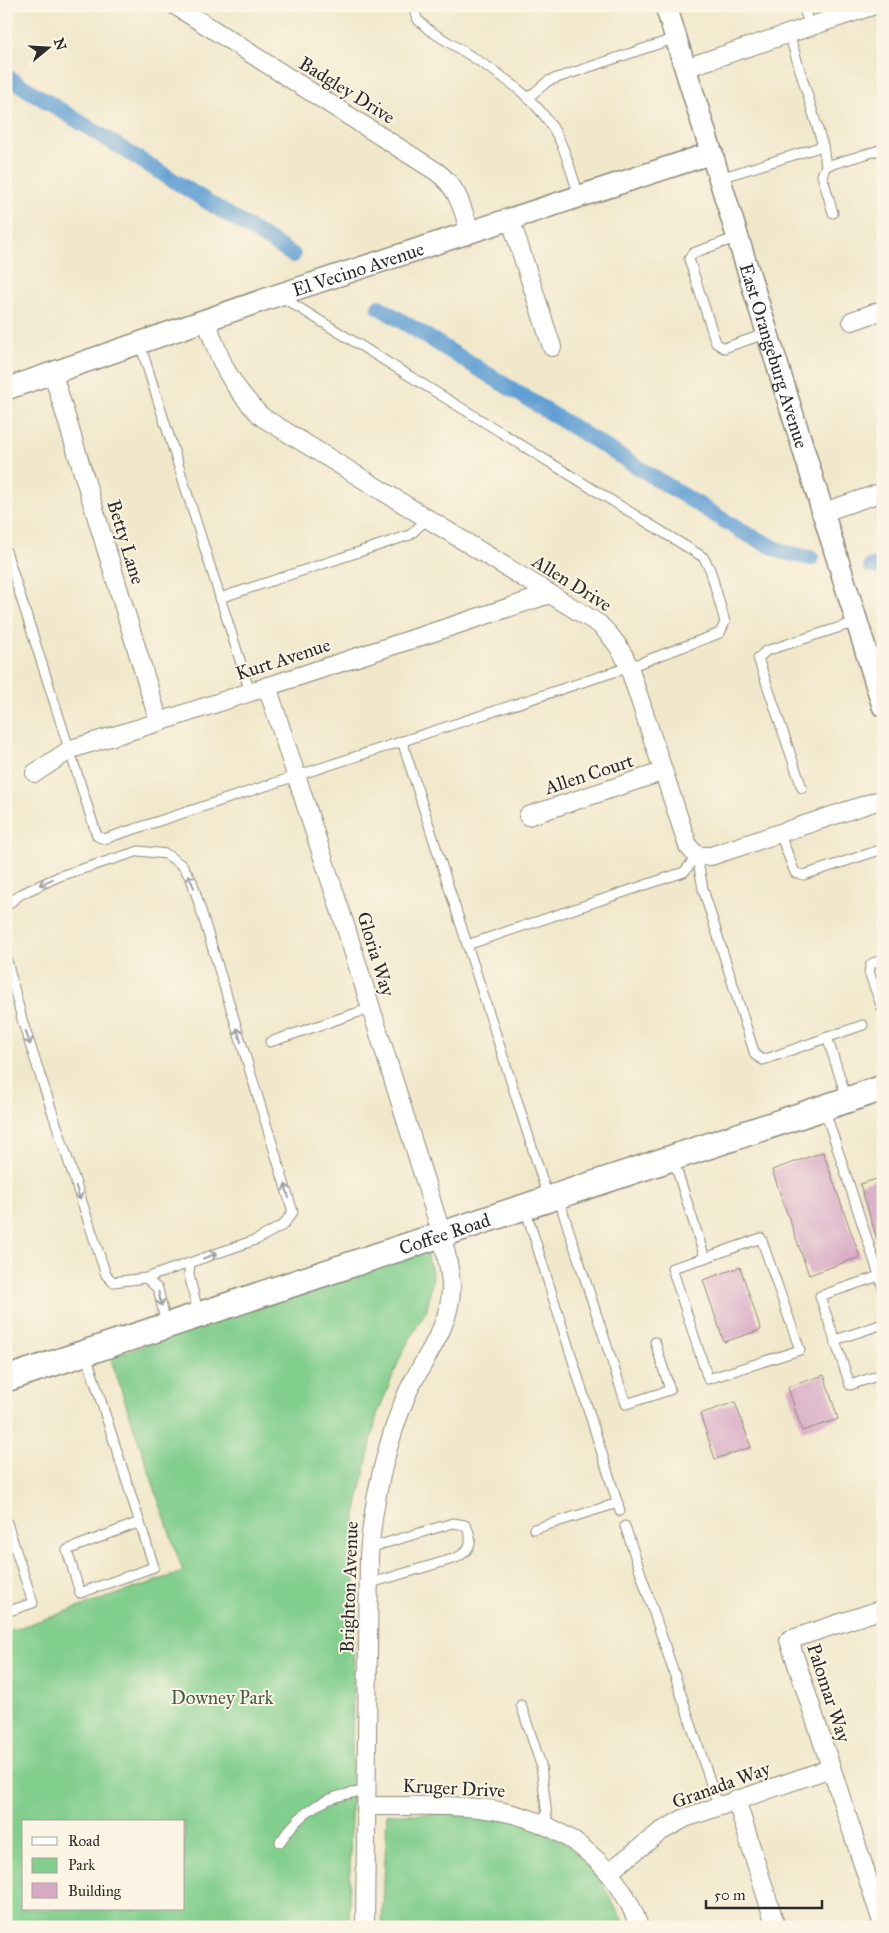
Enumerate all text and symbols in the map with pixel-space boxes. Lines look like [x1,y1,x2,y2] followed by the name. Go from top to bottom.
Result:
[22,22,72,72] north arrow
[50,36,70,53] text: N
[294,51,399,129] street label: Badgley Drive
[289,237,427,301] street label: El Vecino Avenue
[735,260,814,451] street label: East Orangeburg Avenue
[102,497,150,587] street label: Betty Lane
[527,549,616,616] street label: Allen Drive
[233,633,333,685] street label: Kurt Avenue
[541,749,637,799] street label: Allen Court
[185,873,195,888] one-way arrow
[39,878,54,888] one-way arrow
[352,909,400,1000] street label: Gloria Way
[234,1028,244,1044] one-way arrow
[23,1030,33,1046] one-way arrow
[281,1183,291,1199] one-way arrow
[73,1184,83,1200] one-way arrow
[396,1208,493,1259] street label: Coffee Road
[202,1251,217,1260] one-way arrow
[156,1291,165,1307] one-way arrow
[335,1521,364,1653] street label: Brighton Avenue
[802,1641,856,1746] street label: Palomar Way
[171,1686,273,1709] park label: Downey Park
[669,1756,774,1813] street label: Granada Way
[402,1774,506,1803] street label: Kruger Drive
[22,1820,185,1910] legend
[68,1832,100,1850] text: Road
[68,1856,95,1874] text: Park
[706,1878,823,1910] scale bar
[68,1882,122,1900] text: Building
[714,1886,746,1904] text: 50 m

